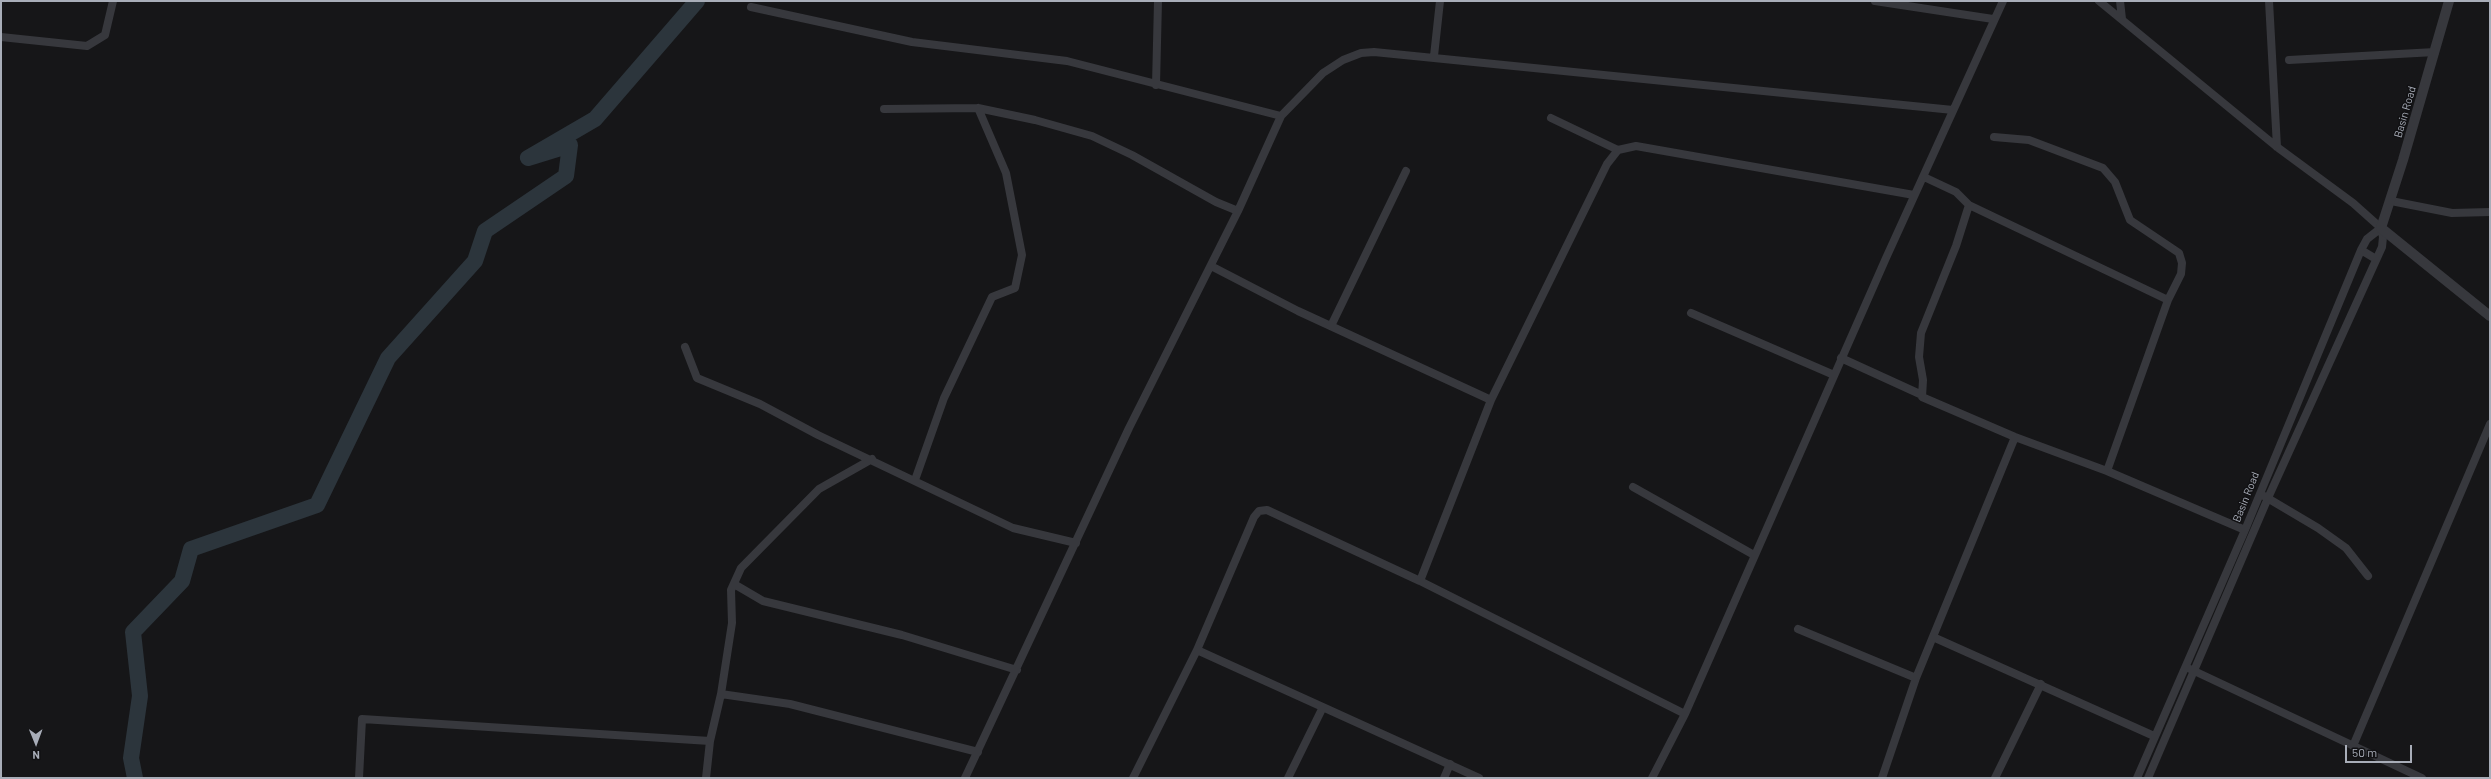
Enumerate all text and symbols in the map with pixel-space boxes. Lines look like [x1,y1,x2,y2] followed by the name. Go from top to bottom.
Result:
[2391,85,2419,139] street label: Basin Road
[2230,470,2262,524] street label: Basin Road
[16,723,56,763] north arrow
[2347,737,2414,763] scale bar
[2352,745,2377,759] text: 50 m
[32,749,40,762] text: N

